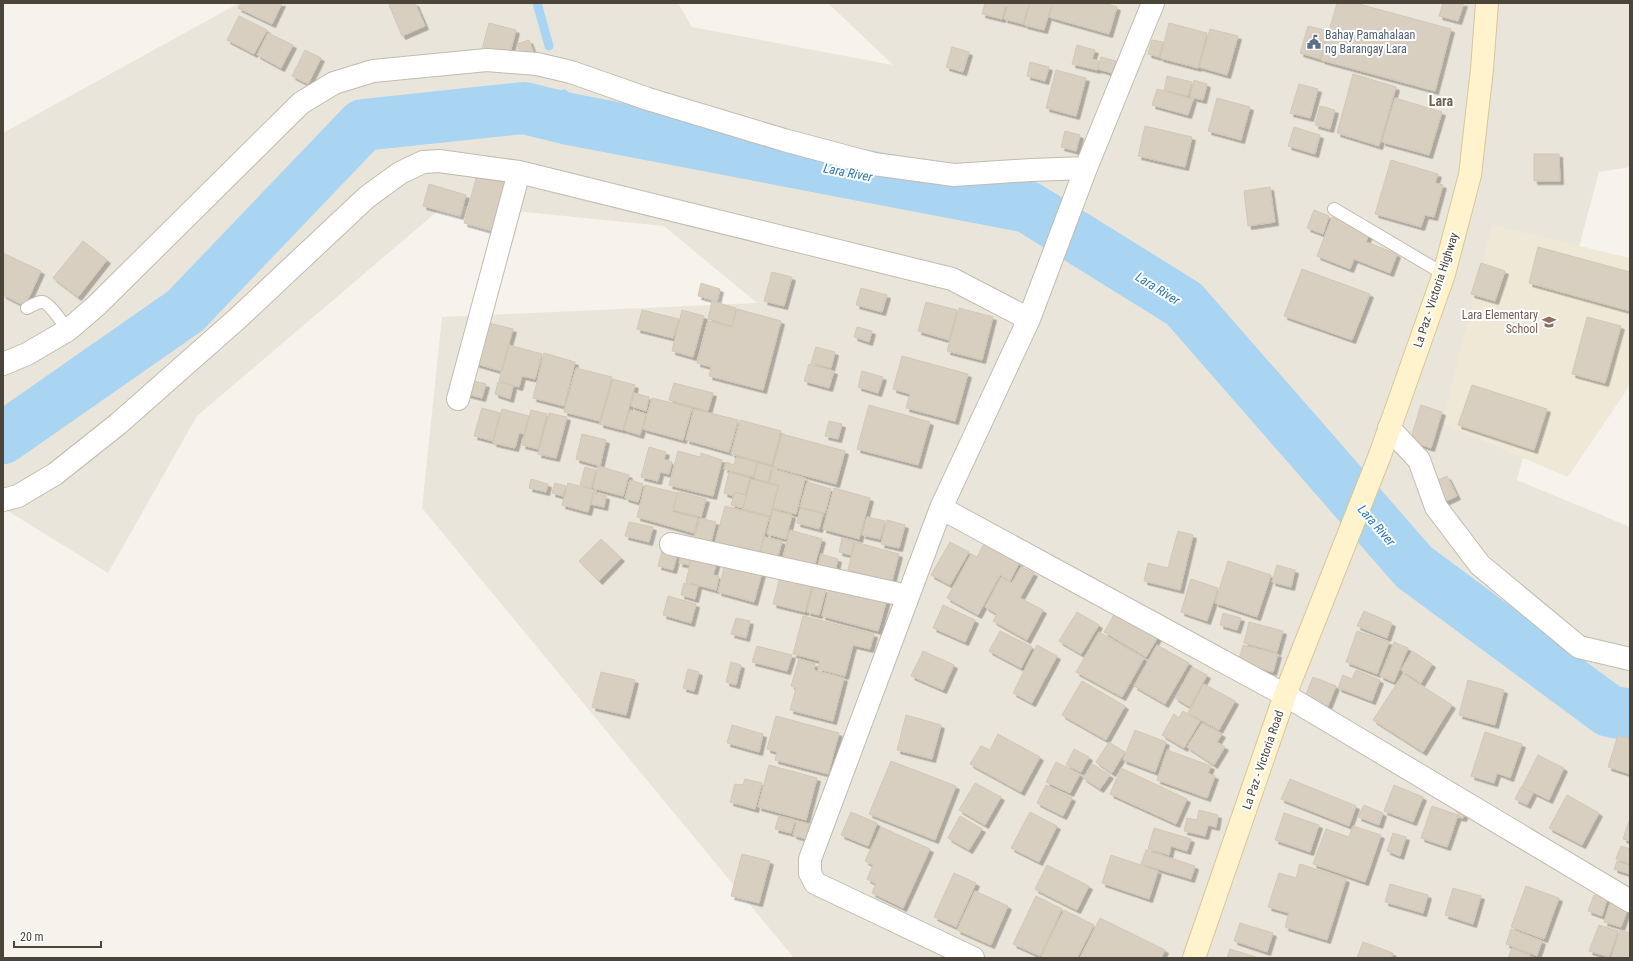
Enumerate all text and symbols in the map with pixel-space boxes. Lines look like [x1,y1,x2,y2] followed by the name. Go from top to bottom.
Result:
[1325,28,1415,56] place label: Bahay Pamahalaan ng Barangay Lara
[1306,34,1322,50] public building icon: Bahay Pamahalaan ng Barangay Lara
[1429,93,1454,109] district label: Lara
[822,160,875,185] water label: Lara River
[1411,231,1461,349] street label: La Paz - Victoria Highway
[1133,269,1184,308] water label: Lara River
[1462,308,1538,336] place label: Lara Elementary School
[1541,314,1557,330] school or university icon: Lara Elementary School
[1355,502,1399,550] water label: Lara River
[1239,709,1287,811] street label: La Paz - Victoria Road
[14,923,101,949] scale bar
[20,930,44,944] text: 20 m

